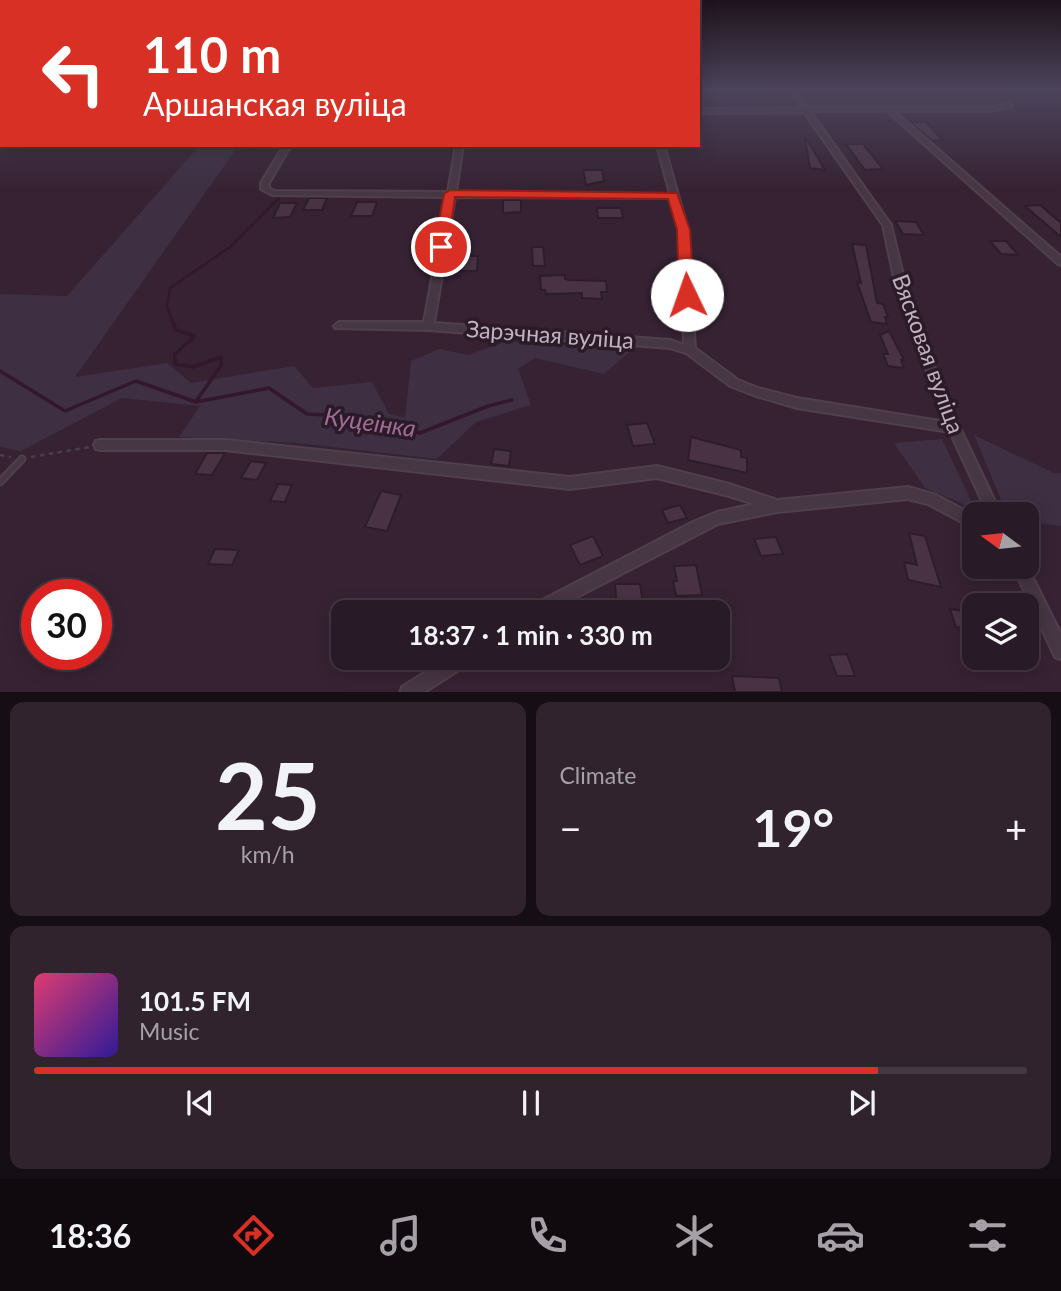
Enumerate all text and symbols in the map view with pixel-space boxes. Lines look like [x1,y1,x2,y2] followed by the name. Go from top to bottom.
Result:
[143,25,281,83] text: 110 m
[28,28,119,119] icon: left
[143,84,407,123] text: Аршанская вуліца
[411,217,471,277] pin
[422,228,460,266] icon: arrive
[650,258,724,332] position arrow
[887,270,971,437] street label: Вясковая вуліца
[465,314,635,354] street label: Зарэчная вуліца
[323,401,418,442] water label: Куцеінка
[962,502,1040,579] north arrow
[962,502,1039,670] map controls
[21,579,112,670] speed limit sign: 30
[962,593,1039,670] button: layers
[408,619,653,651] text: 18:37 · 1 min · 330 m
[215,740,321,849] text: 25
[560,761,636,789] text: Climate
[752,796,834,858] text: 19°
[560,805,582,851] text: −
[1005,805,1027,851] text: +
[241,840,295,868] text: km/h
[139,985,251,1017] text: 101.5 FM
[139,1017,199,1045] text: Music
[181,1084,219,1122] icon: previous
[512,1084,550,1122] icon: pause
[843,1084,881,1122] icon: next
[229,1211,278,1260] icon: directions
[376,1211,425,1260] icon: music
[523,1211,572,1260] icon: phone
[670,1211,719,1260] icon: climate
[816,1211,865,1260] icon: car
[963,1211,1012,1260] icon: filters
[49,1216,131,1255] text: 18:36

